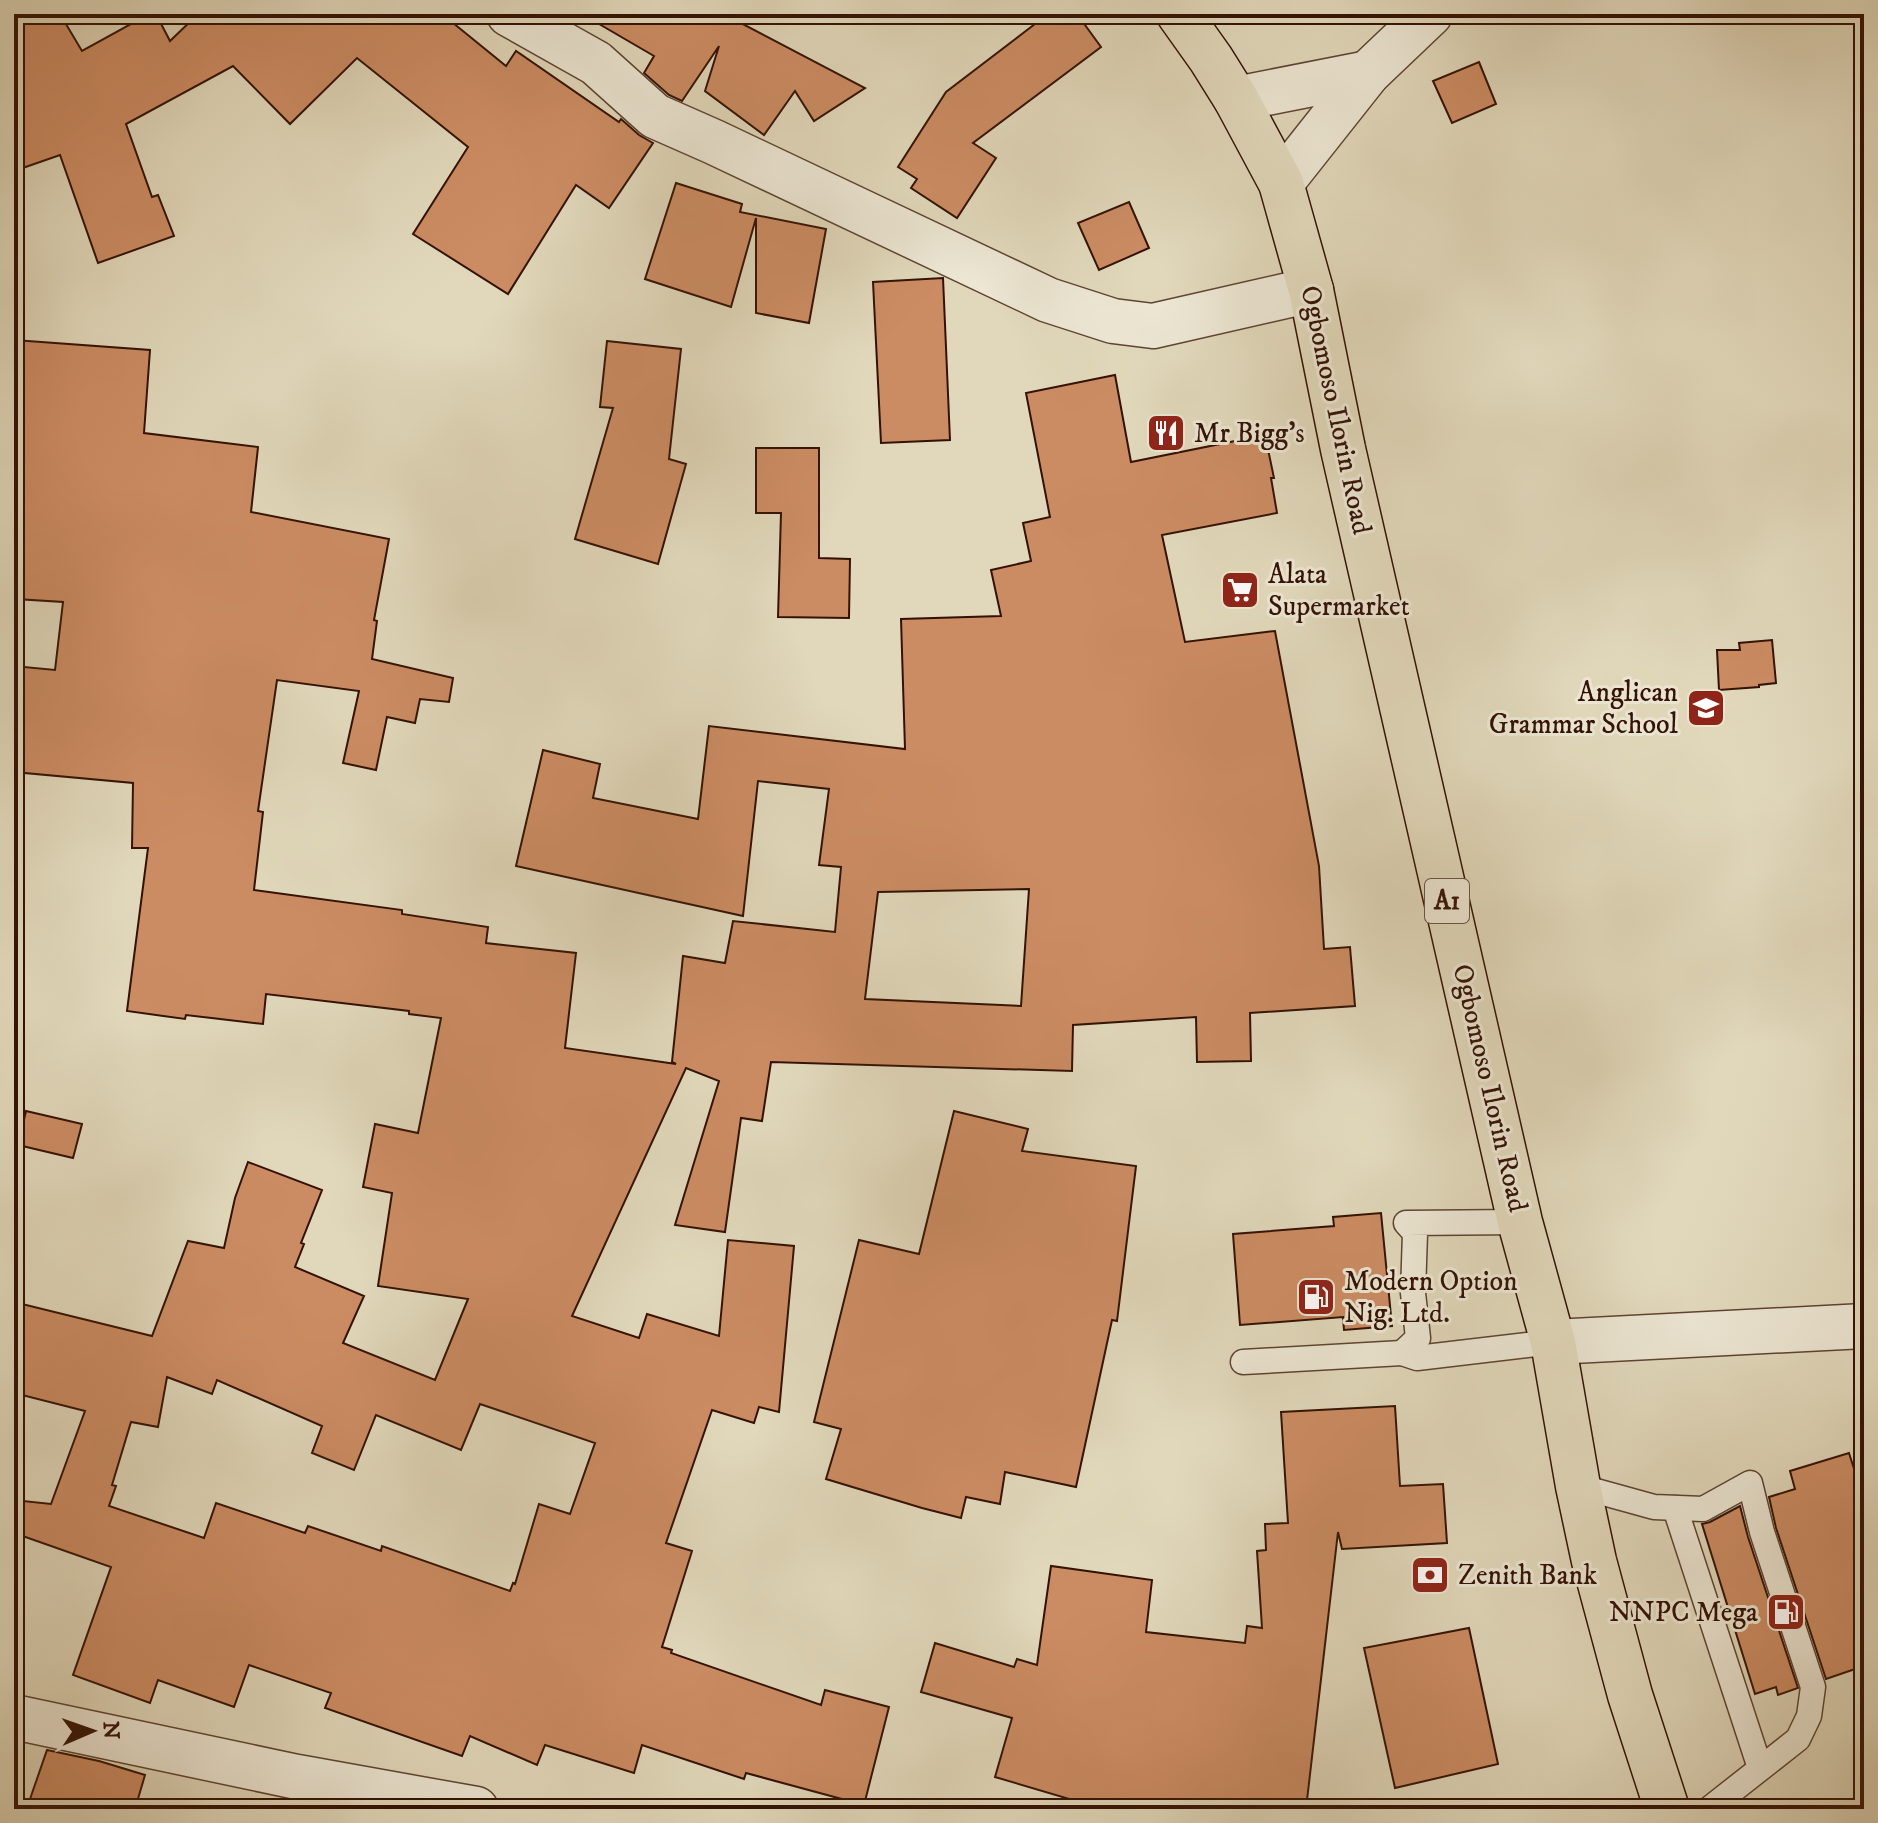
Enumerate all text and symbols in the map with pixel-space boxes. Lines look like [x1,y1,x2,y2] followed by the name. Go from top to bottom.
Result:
[1293,282,1379,538] street label: Ogbomoso Ilorin Road
[1145,412,1187,454] restaurant icon: Mr Bigg's
[1194,416,1305,451] place label: Mr Bigg's
[1268,557,1410,624] place label: Alata Supermarket
[1219,569,1261,611] supermarket icon: Alata Supermarket
[1489,675,1679,742] place label: Anglican Grammar School
[1685,687,1727,729] school or university icon: Anglican Grammar School
[1425,879,1469,923] road number: A1
[1444,961,1536,1215] street label: Ogbomoso Ilorin Road
[1344,1264,1518,1331] place label: Modern Option Nig. Ltd.
[1295,1276,1337,1318] fuel station icon: Modern Option Nig. Ltd.
[1409,1554,1451,1596] bank icon: Zenith Bank
[1458,1558,1597,1593] place label: Zenith Bank
[1765,1591,1807,1633] fuel station icon: NNPC Mega
[1609,1595,1758,1630] place label: NNPC Mega
[52,1691,132,1771] north arrow
[97,1721,124,1740] text: N

